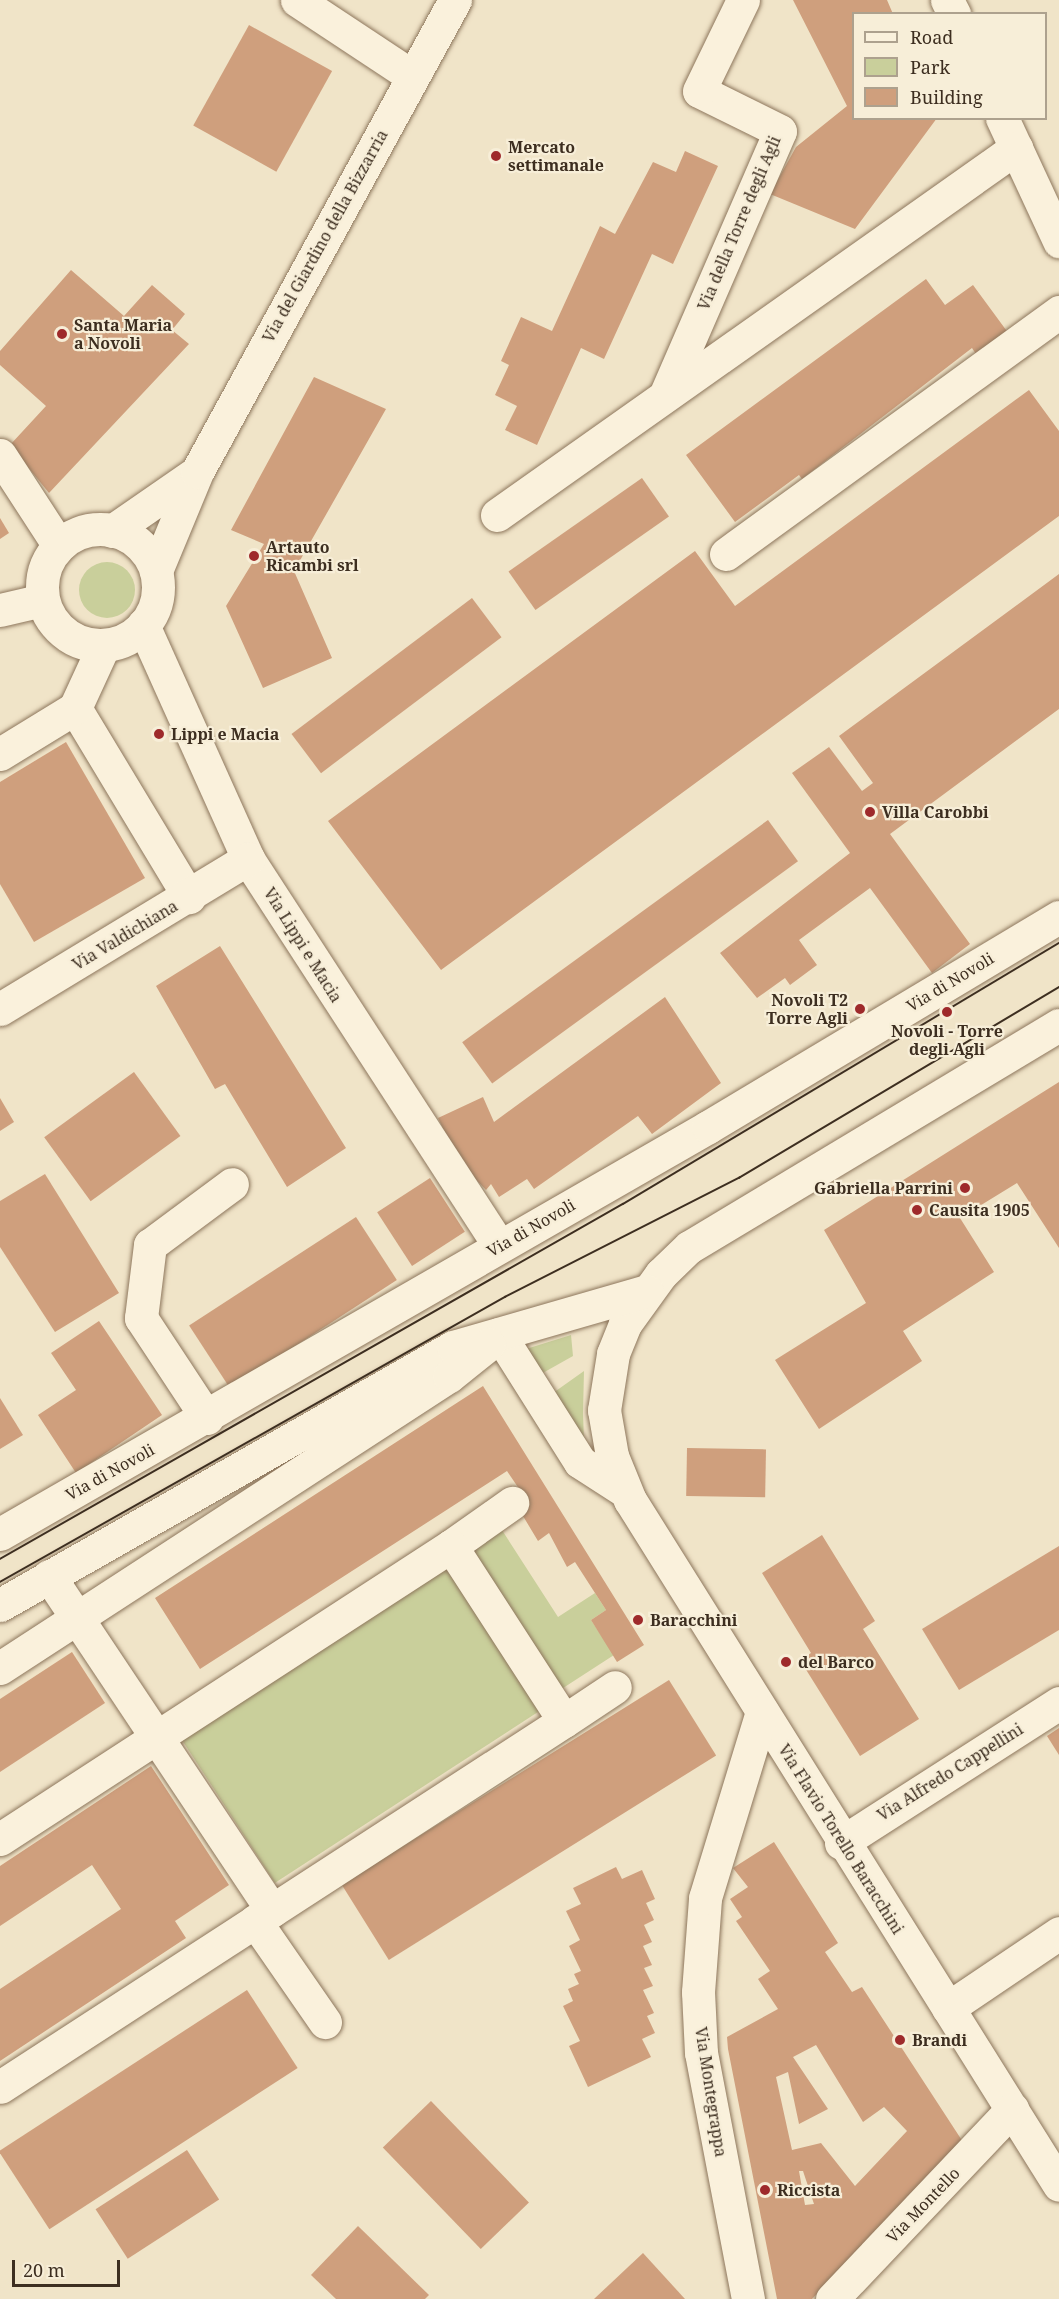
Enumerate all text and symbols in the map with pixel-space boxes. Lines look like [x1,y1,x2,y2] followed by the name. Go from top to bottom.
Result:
[852,12,1047,120] legend
[910,25,953,49] text: Road
[910,55,950,79] text: Park
[910,85,983,109] text: Building
[258,126,392,346] street label: Via del Giardino della Bizzarria
[694,133,784,313] street label: Via della Torre degli Agli
[508,137,604,175] place label: Mercato settimanale
[489,149,503,163] marker: Mercato settimanale
[74,315,172,353] place label: Santa Maria a Novoli
[55,327,69,341] marker: Santa Maria a Novoli
[266,537,359,575] place label: Artauto Ricambi srl
[247,549,261,563] marker: Artauto Ricambi srl
[171,724,279,744] place label: Lippi e Macia
[152,727,166,741] marker: Lippi e Macia
[882,802,989,822] place label: Villa Carobbi
[863,805,877,819] marker: Villa Carobbi
[260,884,346,1006] street label: Via Lippi e Macia
[69,896,181,974] street label: Via Valdichiana
[903,948,997,1016] street label: Via di Novoli
[766,990,848,1028] place label: Novoli T2 Torre Agli
[853,1002,867,1016] marker: Novoli T2 Torre Agli
[940,1005,954,1019] marker: Novoli - Torre degli Agli
[891,1021,1003,1059] place label: Novoli - Torre degli Agli
[814,1178,953,1198] place label: Gabriella Parrini
[958,1181,972,1195] marker: Gabriella Parrini
[484,1195,578,1261] street label: Via di Novoli
[929,1200,1030,1220] place label: Causita 1905
[910,1203,924,1217] marker: Causita 1905
[62,1440,158,1504] street label: Via di Novoli
[650,1610,737,1630] place label: Baracchini
[631,1613,645,1627] marker: Baracchini
[798,1652,874,1672] place label: del Barco
[779,1655,793,1669] marker: del Barco
[874,1719,1026,1825] street label: Via Alfredo Cappellini
[775,1741,907,1937] street label: Via Flavio Torello Baracchini
[691,2026,731,2158] street label: Via Montegrappa
[912,2030,967,2050] place label: Brandi
[893,2033,907,2047] marker: Brandi
[882,2163,964,2247] street label: Via Montello
[777,2180,840,2200] place label: Riccista
[758,2183,772,2197] marker: Riccista
[15,2248,123,2286] scale bar
[23,2258,65,2282] text: 20 m

